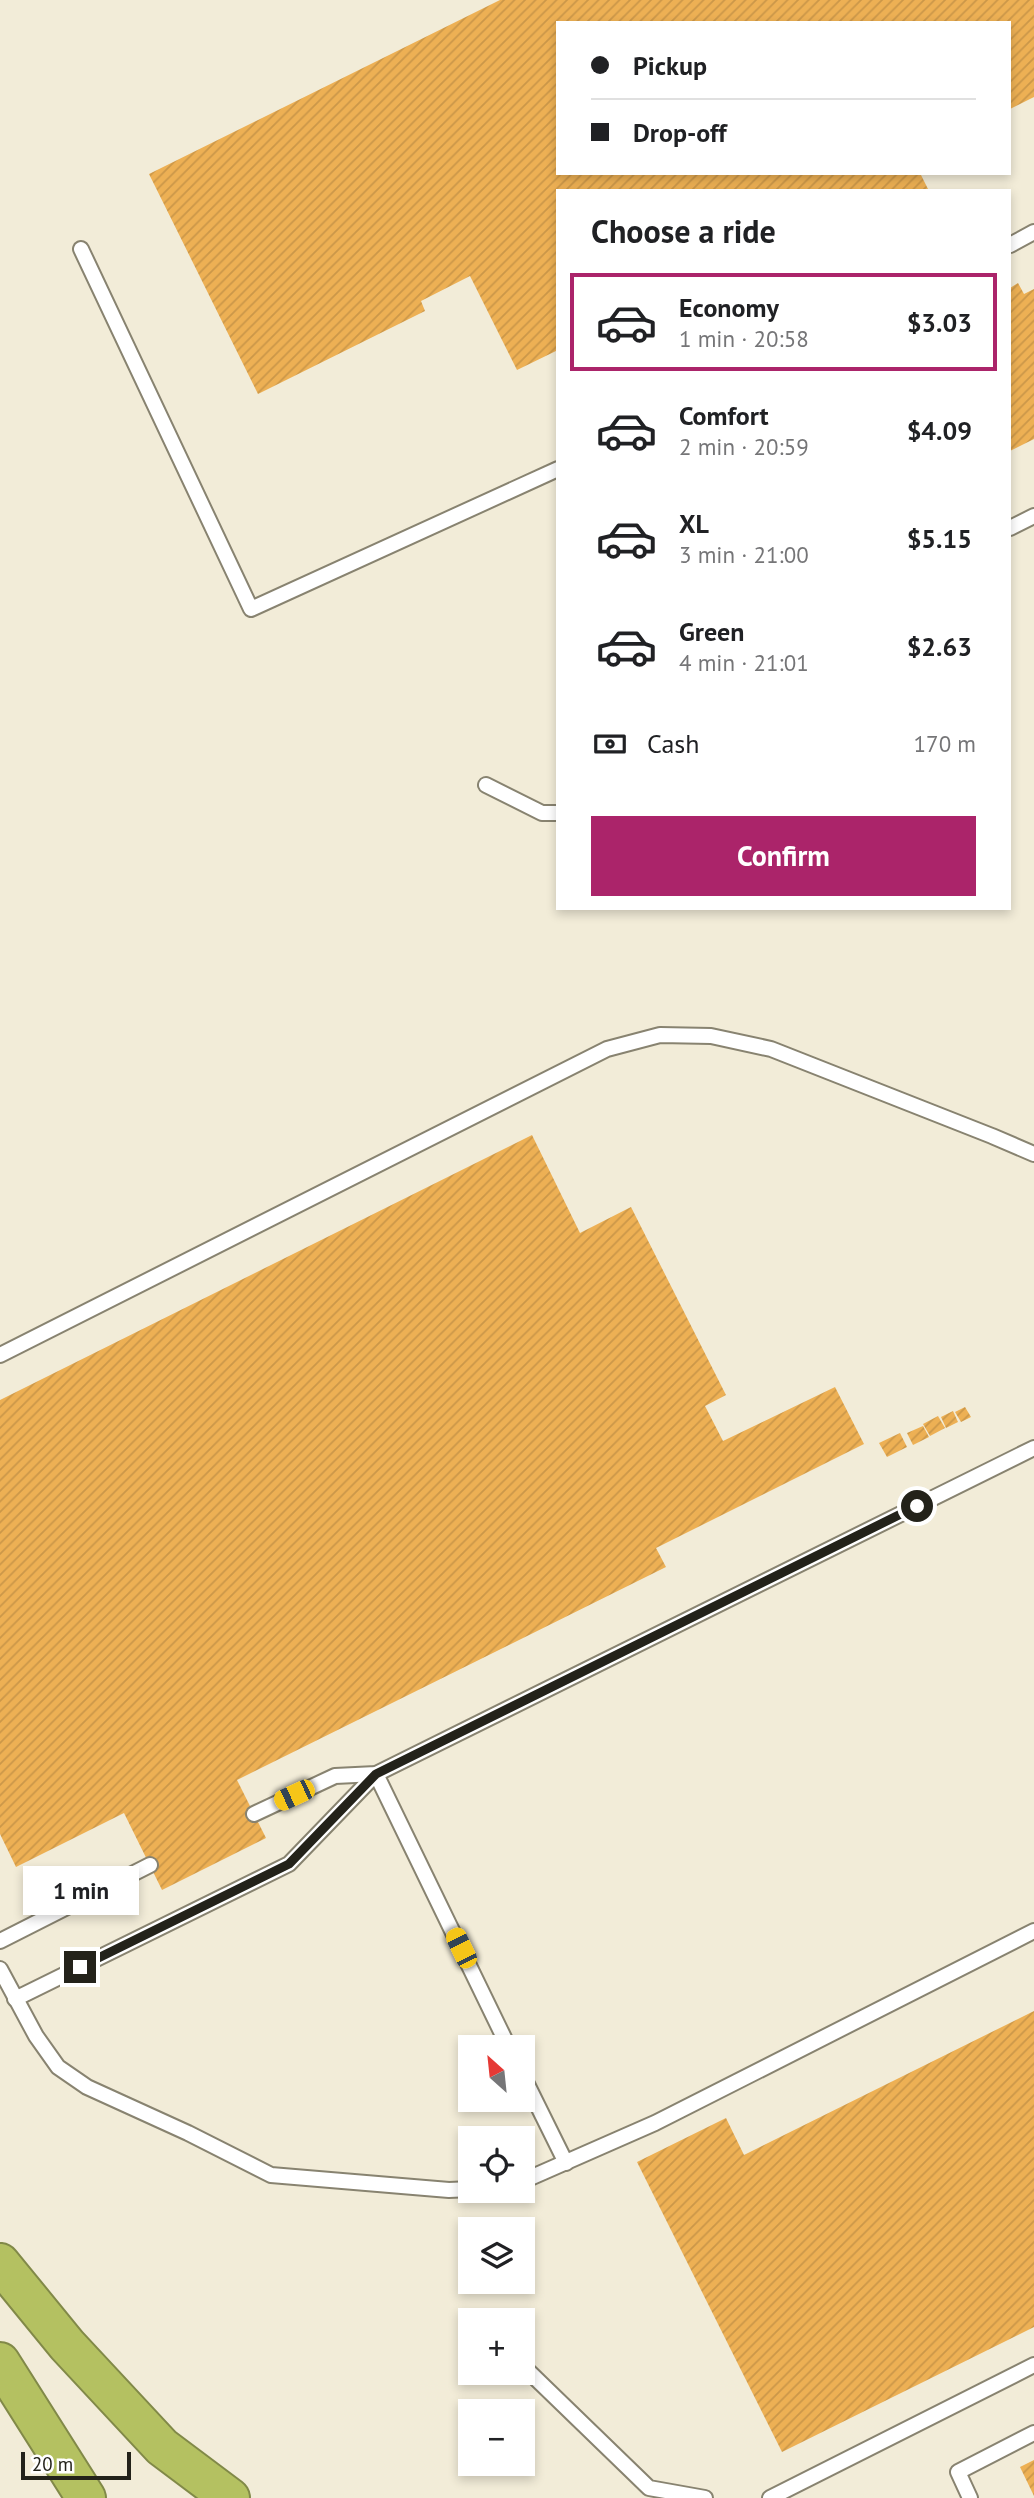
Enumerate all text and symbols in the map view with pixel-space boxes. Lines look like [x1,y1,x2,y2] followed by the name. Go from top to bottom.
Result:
[633,49,707,82] text: Pickup
[633,116,727,149] text: Drop-off
[591,210,776,252] text: Choose a ride
[595,291,658,354] icon: car
[679,291,779,324] text: Economy
[907,306,972,339] text: $3.03
[679,324,809,353] text: 1 min · 20:58
[595,399,658,462] icon: car
[679,399,769,432] text: Comfort
[907,414,972,447] text: $4.09
[679,432,809,461] text: 2 min · 20:59
[595,507,658,570] icon: car
[679,507,709,540] text: XL
[907,522,972,555] text: $5.15
[679,540,809,569] text: 3 min · 21:00
[595,615,658,678] icon: car
[679,615,744,648] text: Green
[907,630,972,663] text: $2.63
[679,648,809,677] text: 4 min · 21:01
[591,725,629,763] icon: cash
[647,727,699,760] text: Cash
[914,729,976,758] text: 170 m
[591,816,976,896] button: Confirm
[901,1490,933,1522] route start
[271,1777,318,1813] car
[22,1866,138,1914] callout: 1 min
[53,1876,109,1905] text: 1 min
[443,1925,480,1971] car
[64,1951,96,1983] route end
[458,2035,536,2112] north arrow
[458,2035,535,2476] map controls
[458,2126,535,2203] button: locate
[458,2217,535,2294] button: layers
[458,2308,535,2385] button: +
[458,2399,535,2476] button: −
[21,2449,131,2481] scale bar
[32,2452,73,2476] text: 20 m

